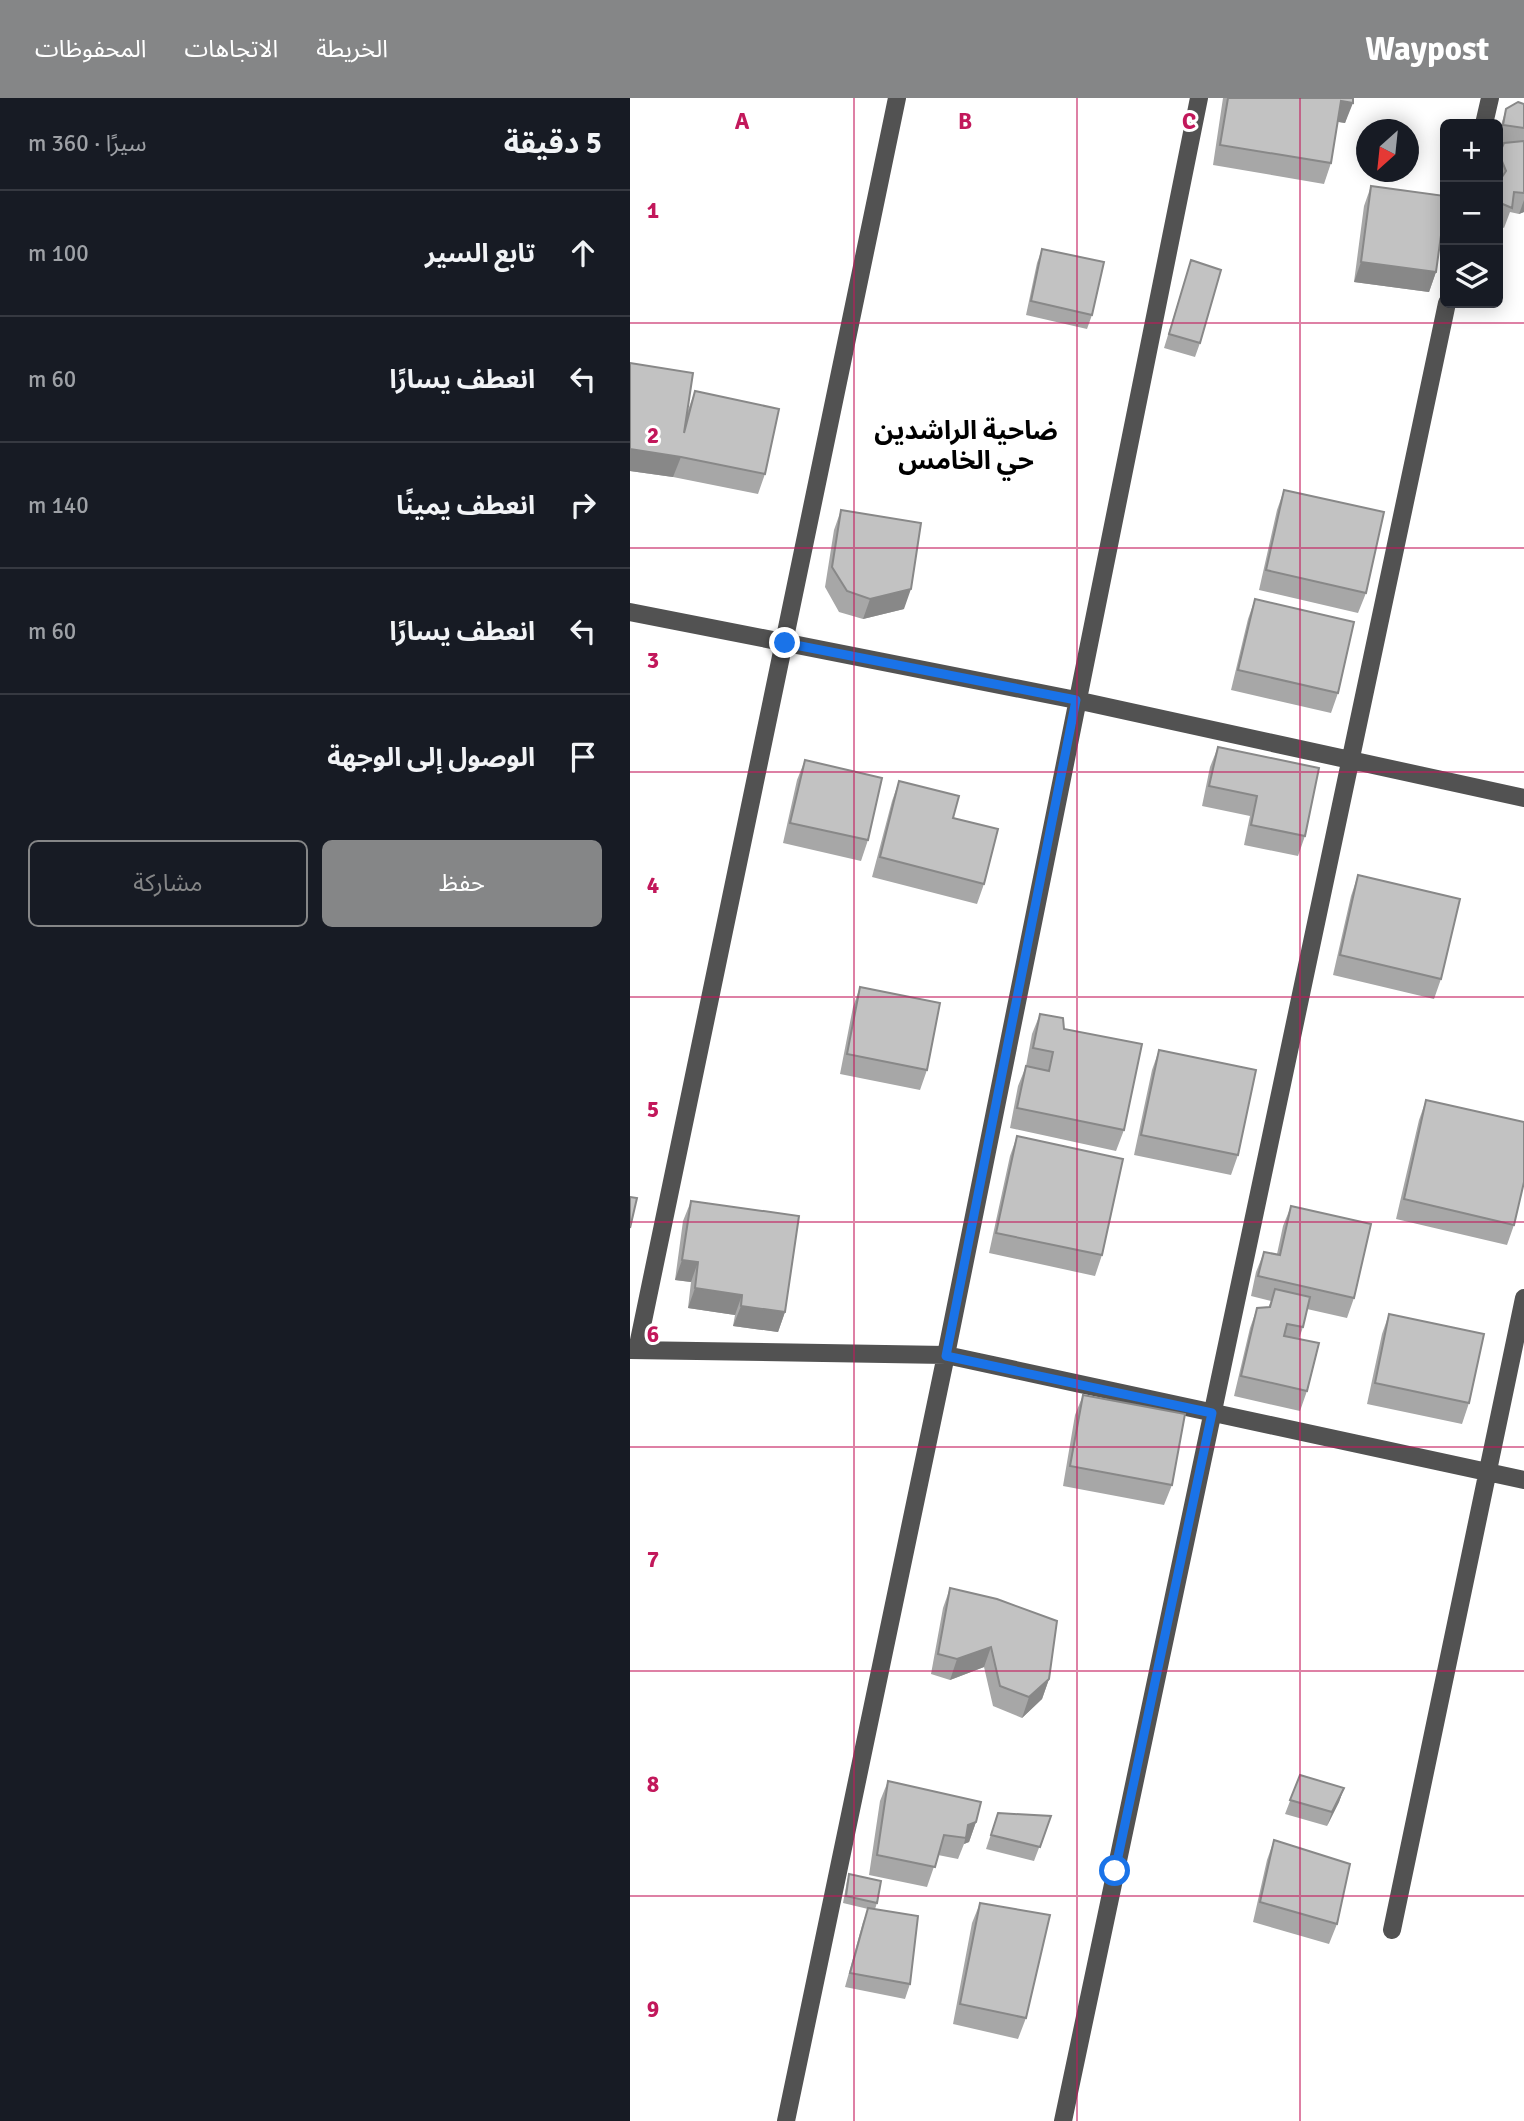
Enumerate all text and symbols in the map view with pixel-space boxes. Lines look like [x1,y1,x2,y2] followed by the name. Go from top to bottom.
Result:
[1365,29,1489,70] text: Waypost
[35,34,146,64] text: المحفوظات
[184,34,278,64] text: الاتجاهات
[316,34,388,64] text: الخريطة
[735,107,750,136] text: A
[958,107,972,136] text: B
[1182,107,1196,136] text: C
[1356,119,1419,182] north arrow
[1440,119,1503,308] map controls
[1440,119,1503,182] button: +
[504,125,602,162] text: 5 دقيقة
[28,129,146,158] text: سيرًا · 360 m
[1440,182,1503,245] button: −
[647,196,659,225] text: 1
[564,234,602,272] icon: ahead
[425,238,535,270] text: تابع السير
[28,239,89,268] text: 100 m
[1440,245,1503,308] button: layers
[564,360,602,398] icon: left
[390,364,535,396] text: انعطف يسارًا
[28,365,76,394] text: 60 m
[874,415,1058,481] district label: ضاحية الراشدين حي الخامس
[647,421,659,450] text: 2
[564,486,602,524] icon: right
[396,490,535,522] text: انعطف يمينًا
[28,491,89,520] text: 140 m
[564,612,602,650] icon: left
[390,616,535,648] text: انعطف يسارًا
[28,617,76,646] text: 60 m
[769,627,800,658] route end
[647,646,659,675] text: 3
[564,738,602,776] icon: arrive
[327,742,535,774] text: الوصول إلى الوجهة
[28,840,308,927] button: مشاركة
[322,840,602,927] button: حفظ
[647,871,659,900] text: 4
[647,1095,659,1124] text: 5
[647,1320,659,1349] text: 6
[647,1545,659,1574] text: 7
[647,1770,659,1799] text: 8
[1099,1855,1130,1886] route start
[647,1995,659,2024] text: 9

